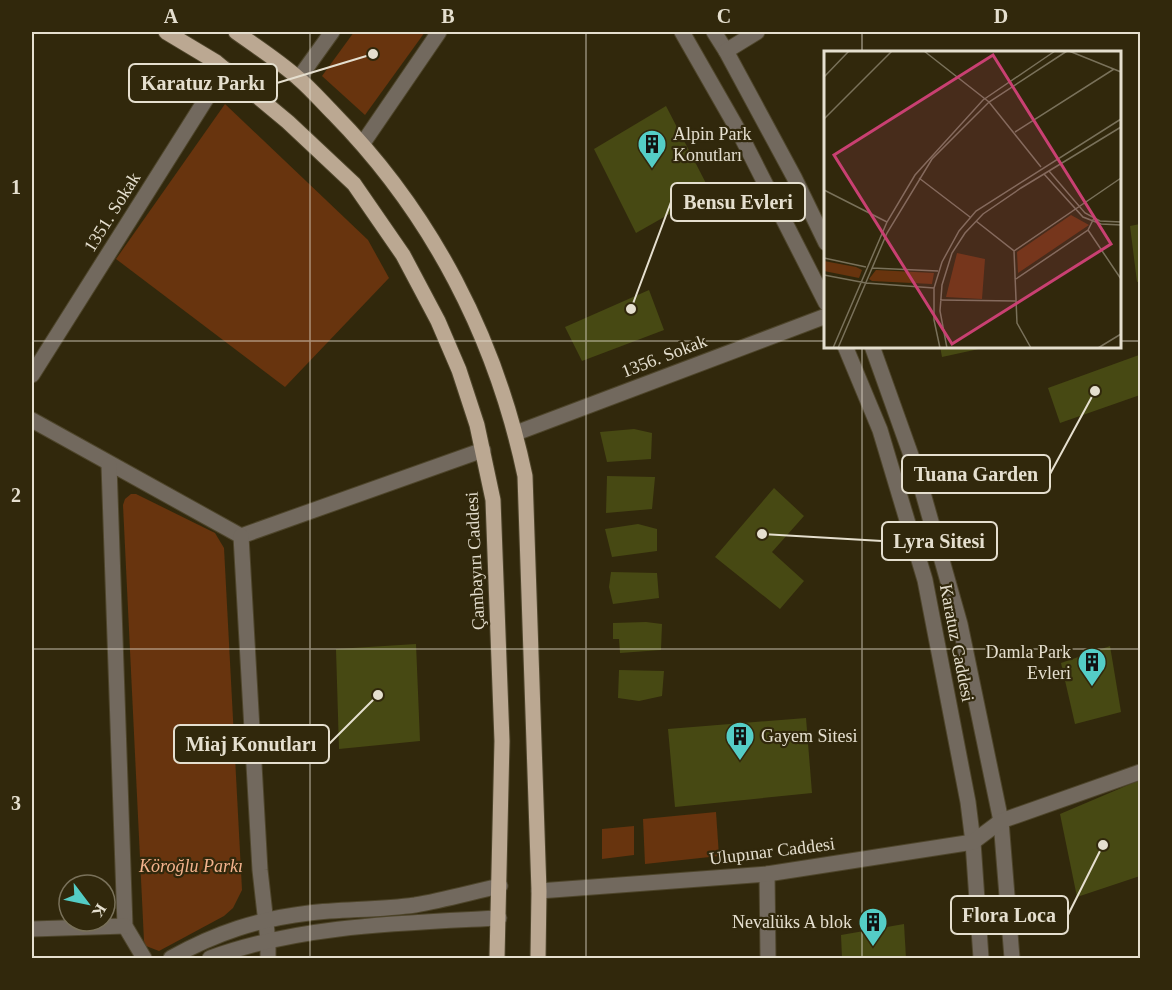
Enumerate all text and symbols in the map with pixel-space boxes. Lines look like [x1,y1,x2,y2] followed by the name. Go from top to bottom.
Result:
[164,5,179,27] text: A
[441,5,455,27] text: B
[717,5,731,27] text: C
[994,5,1008,27] text: D
[824,51,1121,348] inset map
[129,64,277,102] callout: Karatuz Parkı
[141,72,265,94] text: Karatuz Parkı
[673,124,752,165] place label: Alpin Park Konutları
[636,128,668,170] building icon: Alpin Park Konutları
[80,169,144,255] street label: 1351. Sokak
[11,176,21,198] text: 1
[671,183,805,221] callout: Bensu Evleri
[683,191,793,213] text: Bensu Evleri
[618,331,710,381] street label: 1356. Sokak
[902,455,1050,493] callout: Tuana Garden
[914,463,1038,485] text: Tuana Garden
[11,484,21,506] text: 2
[461,491,489,631] street label: Çambayırı Caddesi
[882,522,997,560] callout: Lyra Sitesi
[893,530,985,553] text: Lyra Sitesi
[936,582,978,704] street label: Karatuz Caddesi
[986,642,1071,683] place label: Damla Park Evleri
[1076,646,1108,688] building icon: Damla Park Evleri
[724,720,756,762] building icon: Gayem Sitesi
[174,725,329,763] callout: Miaj Konutları
[761,726,858,746] place label: Gayem Sitesi
[186,733,317,756] text: Miaj Konutları
[11,792,21,814] text: 3
[708,833,836,869] street label: Ulupınar Caddesi
[138,856,243,876] park label: Köroğlu Parkı
[57,873,117,933] north arrow
[951,896,1068,934] callout: Flora Loca
[88,901,110,921] text: K
[962,904,1056,926] text: Flora Loca
[857,906,889,948] building icon: Nevalüks A blok
[732,912,852,932] place label: Nevalüks A blok

